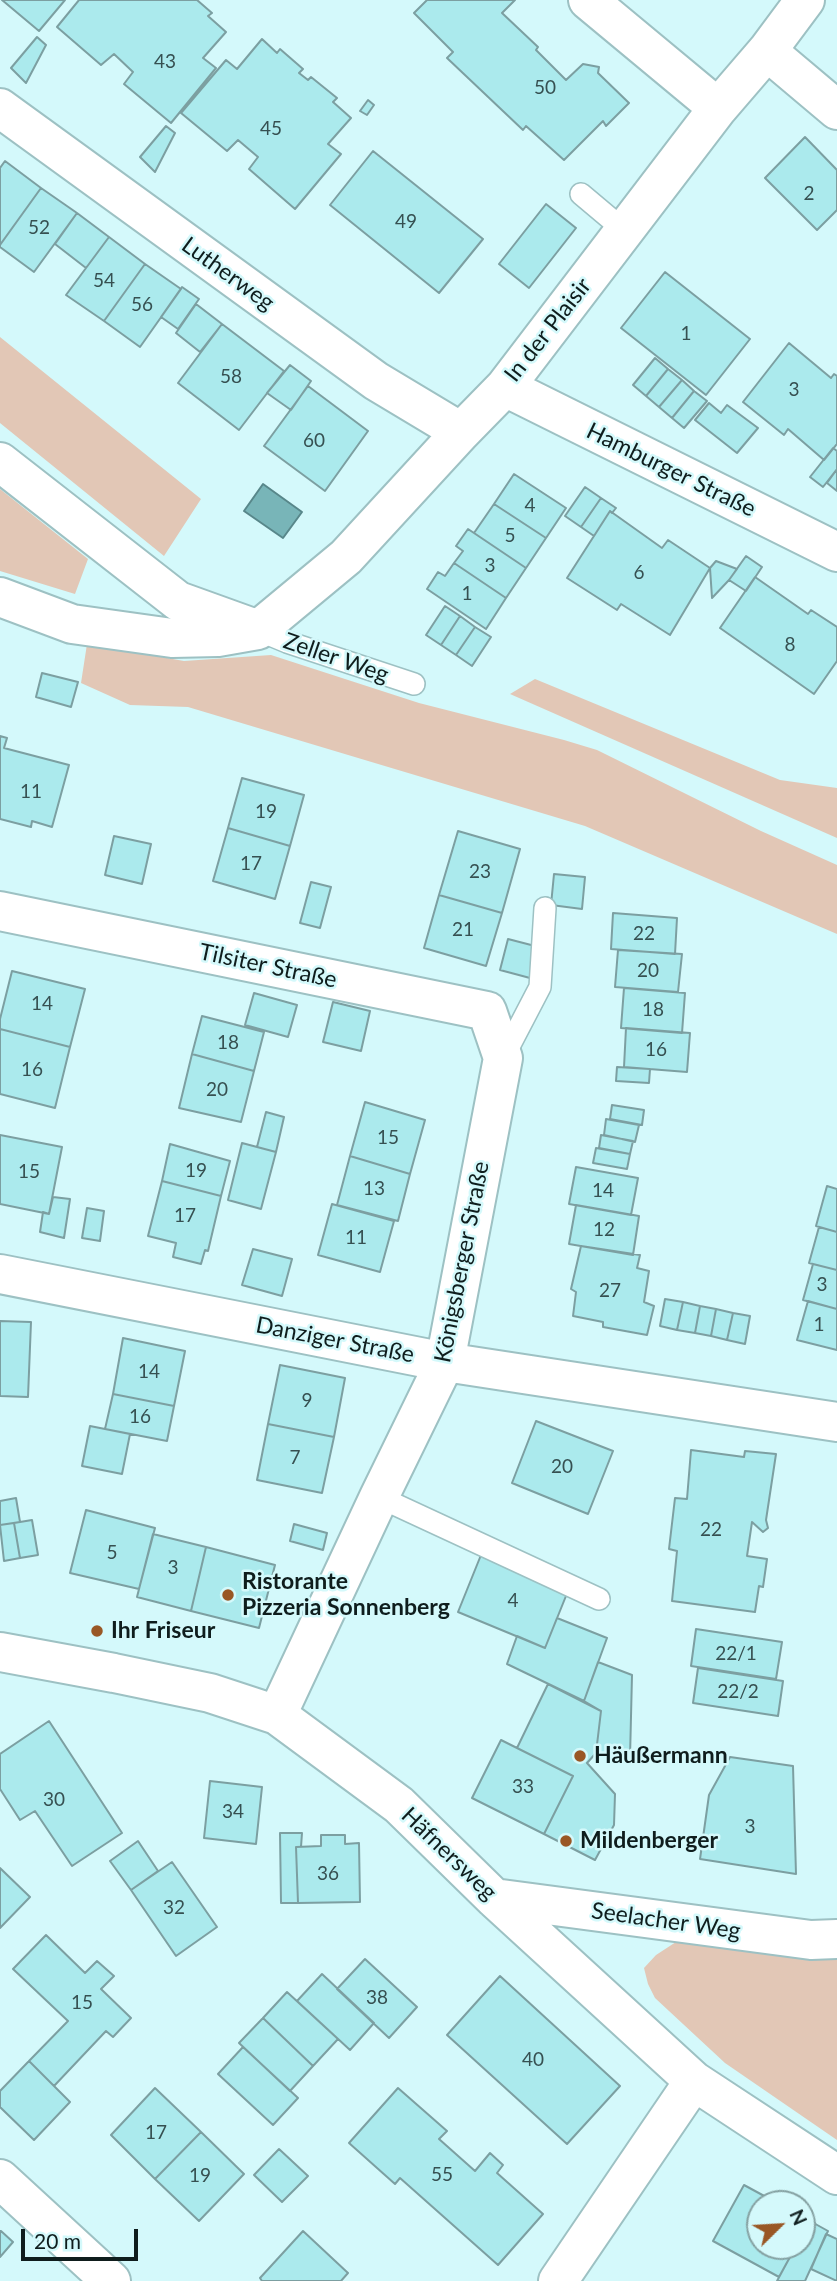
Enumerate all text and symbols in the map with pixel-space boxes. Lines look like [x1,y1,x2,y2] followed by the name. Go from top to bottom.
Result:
[154,51,176,73] house number: 43
[534,77,556,99] house number: 50
[260,118,282,140] house number: 45
[803,183,815,205] house number: 2
[395,211,417,233] house number: 49
[28,217,50,239] house number: 52
[176,231,280,317] street label: Lutherweg
[93,270,115,292] house number: 54
[499,273,597,387] street label: In der Plaisir
[131,294,153,316] house number: 56
[680,323,692,345] house number: 1
[220,366,242,388] house number: 58
[788,379,800,401] house number: 3
[582,417,760,523] street label: Hamburger Straße
[303,430,325,452] house number: 60
[524,495,536,517] house number: 4
[504,525,516,547] house number: 5
[484,555,496,577] house number: 3
[633,562,645,584] house number: 6
[461,583,473,605] house number: 1
[280,627,392,689] street label: Zeller Weg
[784,634,796,656] house number: 8
[20,781,42,803] house number: 11
[255,801,277,823] house number: 19
[240,853,262,875] house number: 17
[469,861,491,883] house number: 23
[452,919,474,941] house number: 21
[633,923,655,945] house number: 22
[197,938,339,994] street label: Tilsiter Straße
[637,960,659,982] house number: 20
[31,993,53,1015] house number: 14
[642,999,664,1021] house number: 18
[217,1032,239,1054] house number: 18
[645,1039,667,1061] house number: 16
[21,1059,43,1081] house number: 16
[206,1079,228,1101] house number: 20
[377,1127,399,1149] house number: 15
[429,1159,495,1365] street label: Königsberger Straße
[185,1160,207,1182] house number: 19
[18,1161,40,1183] house number: 15
[363,1178,385,1200] house number: 13
[592,1180,614,1202] house number: 14
[174,1205,196,1227] house number: 17
[593,1219,615,1241] house number: 12
[345,1227,367,1249] house number: 11
[816,1274,828,1296] house number: 3
[599,1280,621,1302] house number: 27
[253,1311,417,1369] street label: Danziger Straße
[813,1314,825,1336] house number: 1
[138,1361,160,1383] house number: 14
[301,1390,313,1412] house number: 9
[129,1406,151,1428] house number: 16
[289,1447,301,1469] house number: 7
[551,1456,573,1478] house number: 20
[700,1519,722,1541] house number: 22
[106,1542,118,1564] house number: 5
[167,1557,179,1579] house number: 3
[242,1568,450,1622] place label: Ristorante Pizzeria Sonnenberg
[220,1587,236,1603] marker: Ristorante Pizzeria Sonnenberg
[507,1590,519,1612] house number: 4
[111,1617,215,1645] place label: Ihr Friseur
[89,1623,105,1639] marker: Ihr Friseur
[715,1643,757,1665] house number: 22/1
[717,1681,759,1703] house number: 22/2
[594,1742,728,1770] place label: Häußermann
[572,1748,588,1764] marker: Häußermann
[512,1776,534,1798] house number: 33
[43,1789,65,1811] house number: 30
[222,1801,244,1823] house number: 34
[396,1802,502,1906] street label: Häfnersweg
[744,1816,756,1838] house number: 3
[580,1827,718,1855] place label: Mildenberger
[558,1833,574,1849] marker: Mildenberger
[317,1863,339,1885] house number: 36
[163,1897,185,1919] house number: 32
[590,1897,742,1945] street label: Seelacher Weg
[366,1987,388,2009] house number: 38
[71,1992,93,2014] house number: 15
[522,2049,544,2071] house number: 40
[145,2122,167,2144] house number: 17
[431,2164,453,2186] house number: 55
[189,2165,211,2187] house number: 19
[746,2190,816,2260] north arrow
[785,2206,812,2228] text: N
[24,2214,142,2258] scale bar
[34,2228,81,2253] text: 20 m

